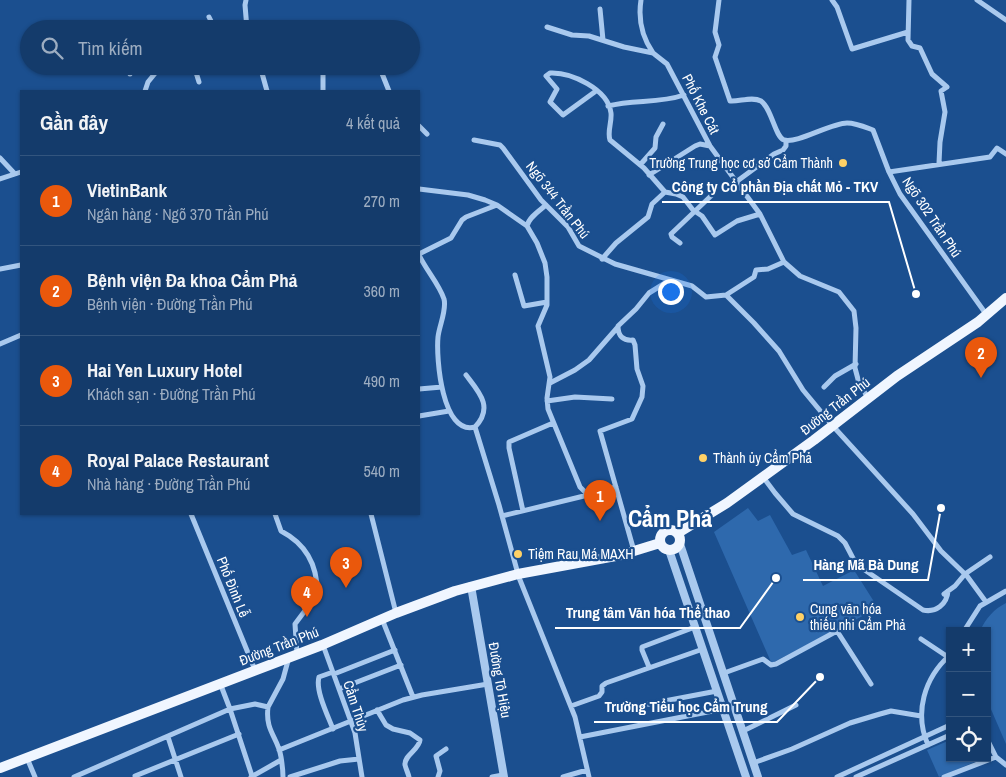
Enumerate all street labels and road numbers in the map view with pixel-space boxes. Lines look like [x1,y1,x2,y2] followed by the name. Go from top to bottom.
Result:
[678,71,724,137] street label: Phố Khe Cát
[522,158,594,242] street label: Ngõ 344 Trần Phú
[898,173,966,261] street label: Ngõ 302 Trần Phú
[797,373,873,439] street label: Đường Trần Phú
[213,554,253,620] street label: Phố Đinh Lễ
[237,623,321,669] street label: Đường Trần Phú
[485,641,515,719] street label: Đường Tô Hiệu
[339,678,373,734] street label: Cẩm Thủy

